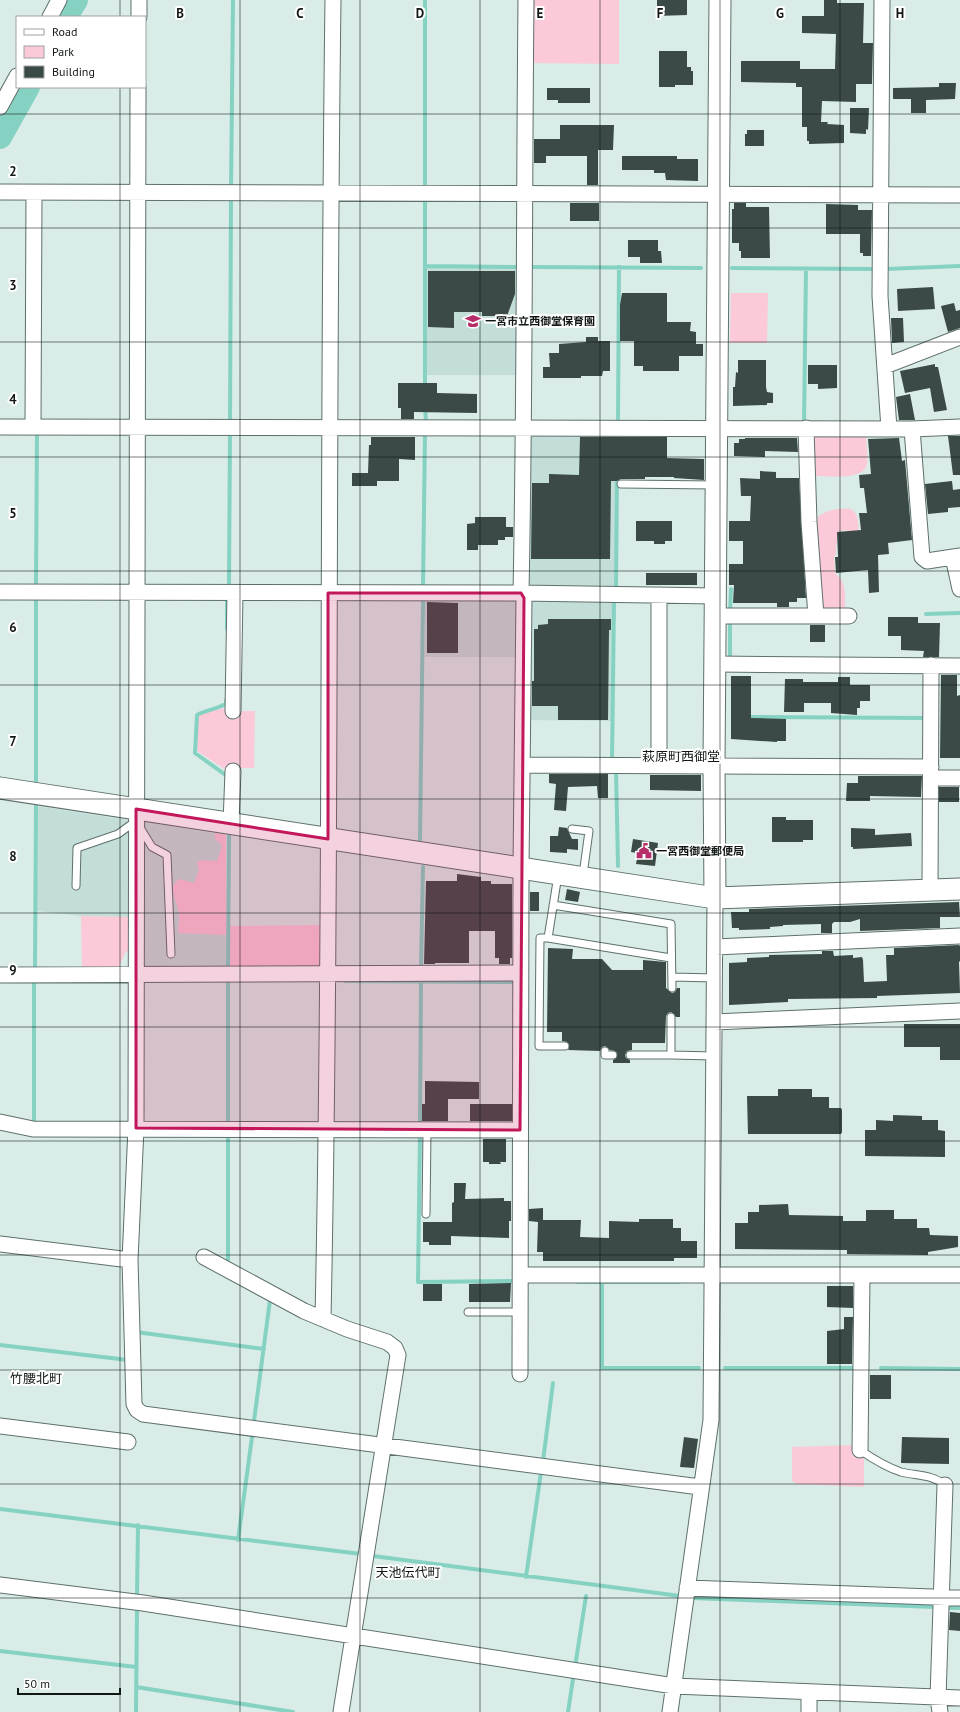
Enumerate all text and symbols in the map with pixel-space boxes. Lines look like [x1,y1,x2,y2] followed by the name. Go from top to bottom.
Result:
[176,5,184,22] text: B
[296,5,304,22] text: C
[416,5,424,22] text: D
[537,5,544,22] text: E
[657,5,664,22] text: F
[776,5,784,22] text: G
[896,5,904,22] text: H
[16,16,146,88] legend
[52,24,77,39] text: Road
[52,44,74,59] text: Park
[52,64,95,79] text: Building
[9,163,17,180] text: 2
[9,277,17,294] text: 3
[464,312,482,330] school or university icon: 一宮市立西御堂保育園
[485,314,595,328] place label: 一宮市立西御堂保育園
[9,391,17,408] text: 4
[9,505,17,522] text: 5
[9,619,17,636] text: 6
[9,733,17,750] text: 7
[642,748,720,765] district label: 萩原町西御堂
[635,842,653,860] public building icon: 一宮西御堂郵便局
[656,844,744,858] place label: 一宮西御堂郵便局
[9,848,17,865] text: 8
[9,962,17,979] text: 9
[10,1370,62,1387] district label: 竹腰北町
[375,1564,441,1581] district label: 天池伝代町
[18,1670,120,1696] scale bar
[24,1676,50,1691] text: 50 m

